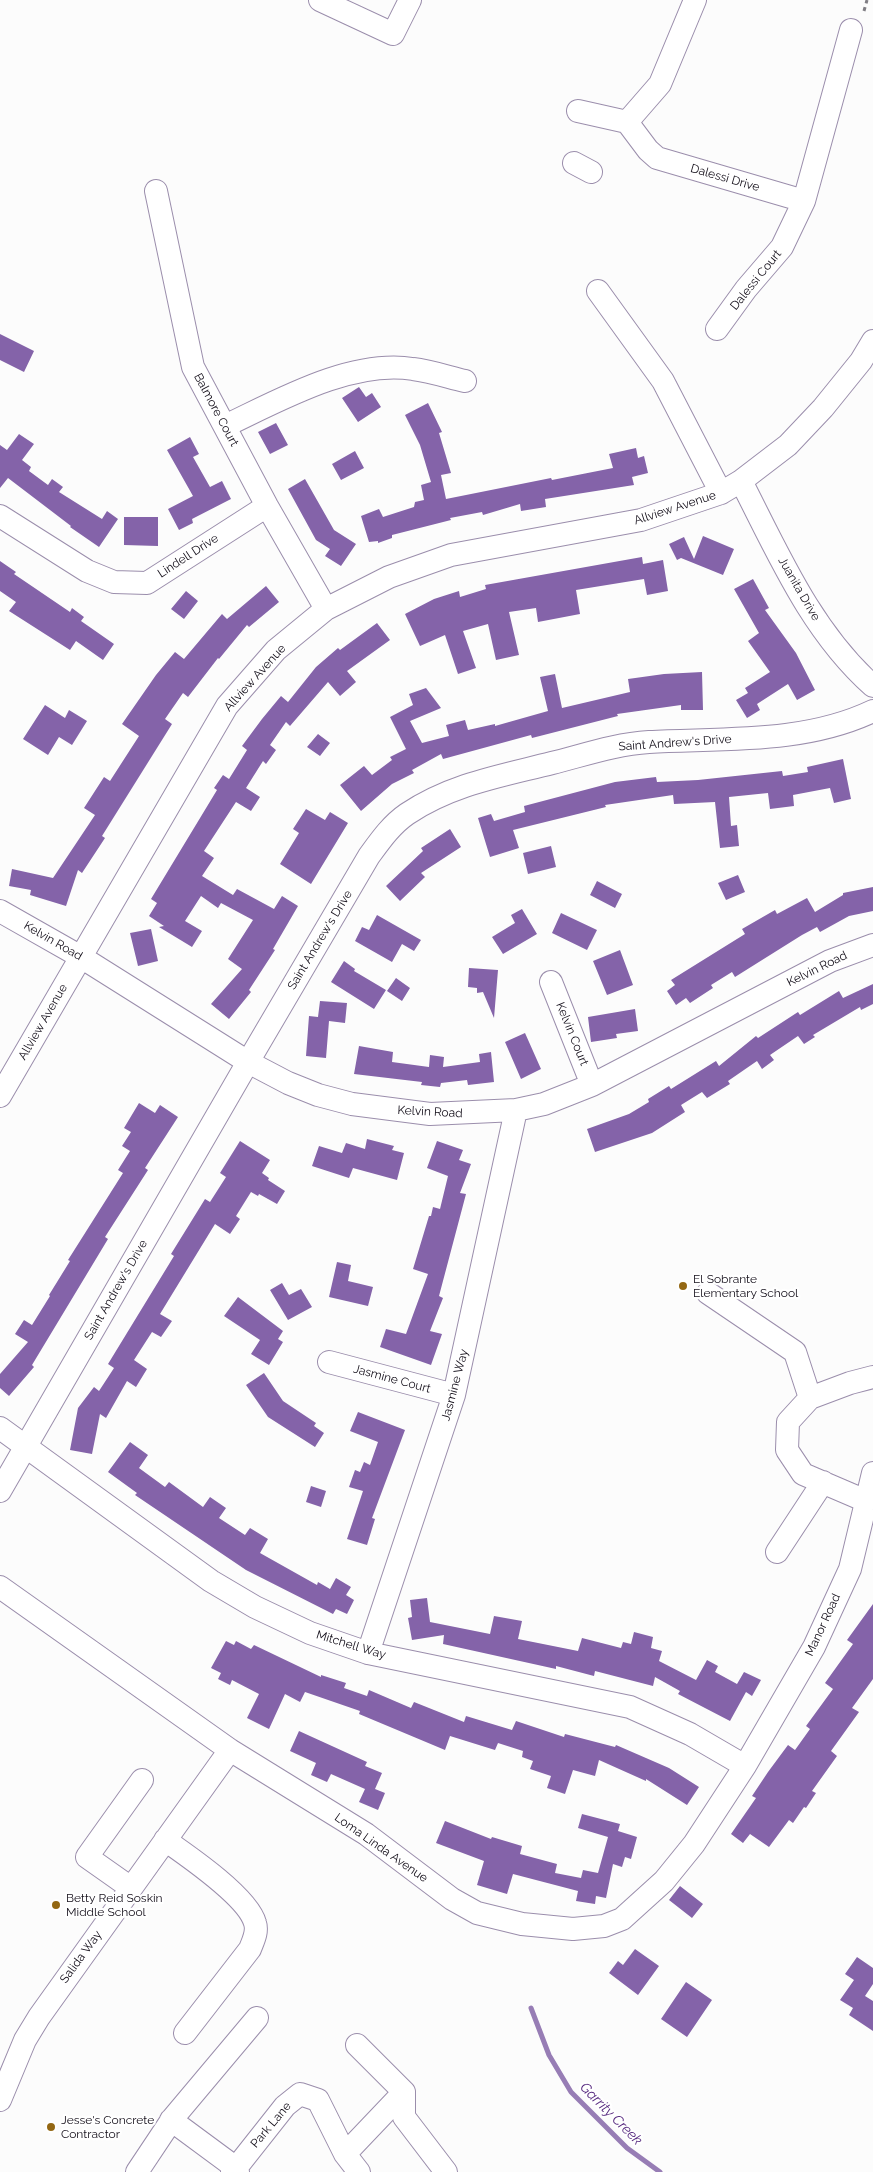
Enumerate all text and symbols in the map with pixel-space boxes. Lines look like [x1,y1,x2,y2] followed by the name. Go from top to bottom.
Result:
[689,161,761,195] street label: Dalessi Drive
[727,247,785,313] street label: Dalessi Court
[191,371,241,449] street label: Balmore Court
[632,488,718,528] street label: Allview Avenue
[155,531,221,581] street label: Lindell Drive
[775,555,823,623] street label: Juanita Drive
[221,642,289,714] street label: Allview Avenue
[618,732,732,754] street label: Saint Andrew's Drive
[285,888,355,992] street label: Saint Andrew's Drive
[21,918,85,964] street label: Kelvin Road
[785,948,849,990] street label: Kelvin Road
[15,981,71,1063] street label: Allview Avenue
[553,1000,591,1068] street label: Kelvin Court
[397,1103,463,1121] street label: Kelvin Road
[81,1237,151,1343] street label: Saint Andrew's Drive
[693,1272,798,1300] place label: El Sobrante Elementary School
[677,1280,689,1292] marker: El Sobrante Elementary School
[439,1348,471,1422] street label: Jasmine Way
[352,1362,432,1396] street label: Jasmine Court
[802,1592,844,1658] street label: Manor Road
[314,1628,388,1662] street label: Mitchell Way
[332,1810,430,1886] street label: Loma Linda Avenue
[66,1891,163,1919] place label: Betty Reid Soskin Middle School
[50,1899,62,1911] marker: Betty Reid Soskin Middle School
[57,1928,105,1986] street label: Salida Way
[576,2079,646,2149] water label: Garrity Creek
[248,2099,294,2151] street label: Park Lane
[61,2113,154,2141] place label: Jesse's Concrete Contractor
[45,2121,57,2133] marker: Jesse's Concrete Contractor

